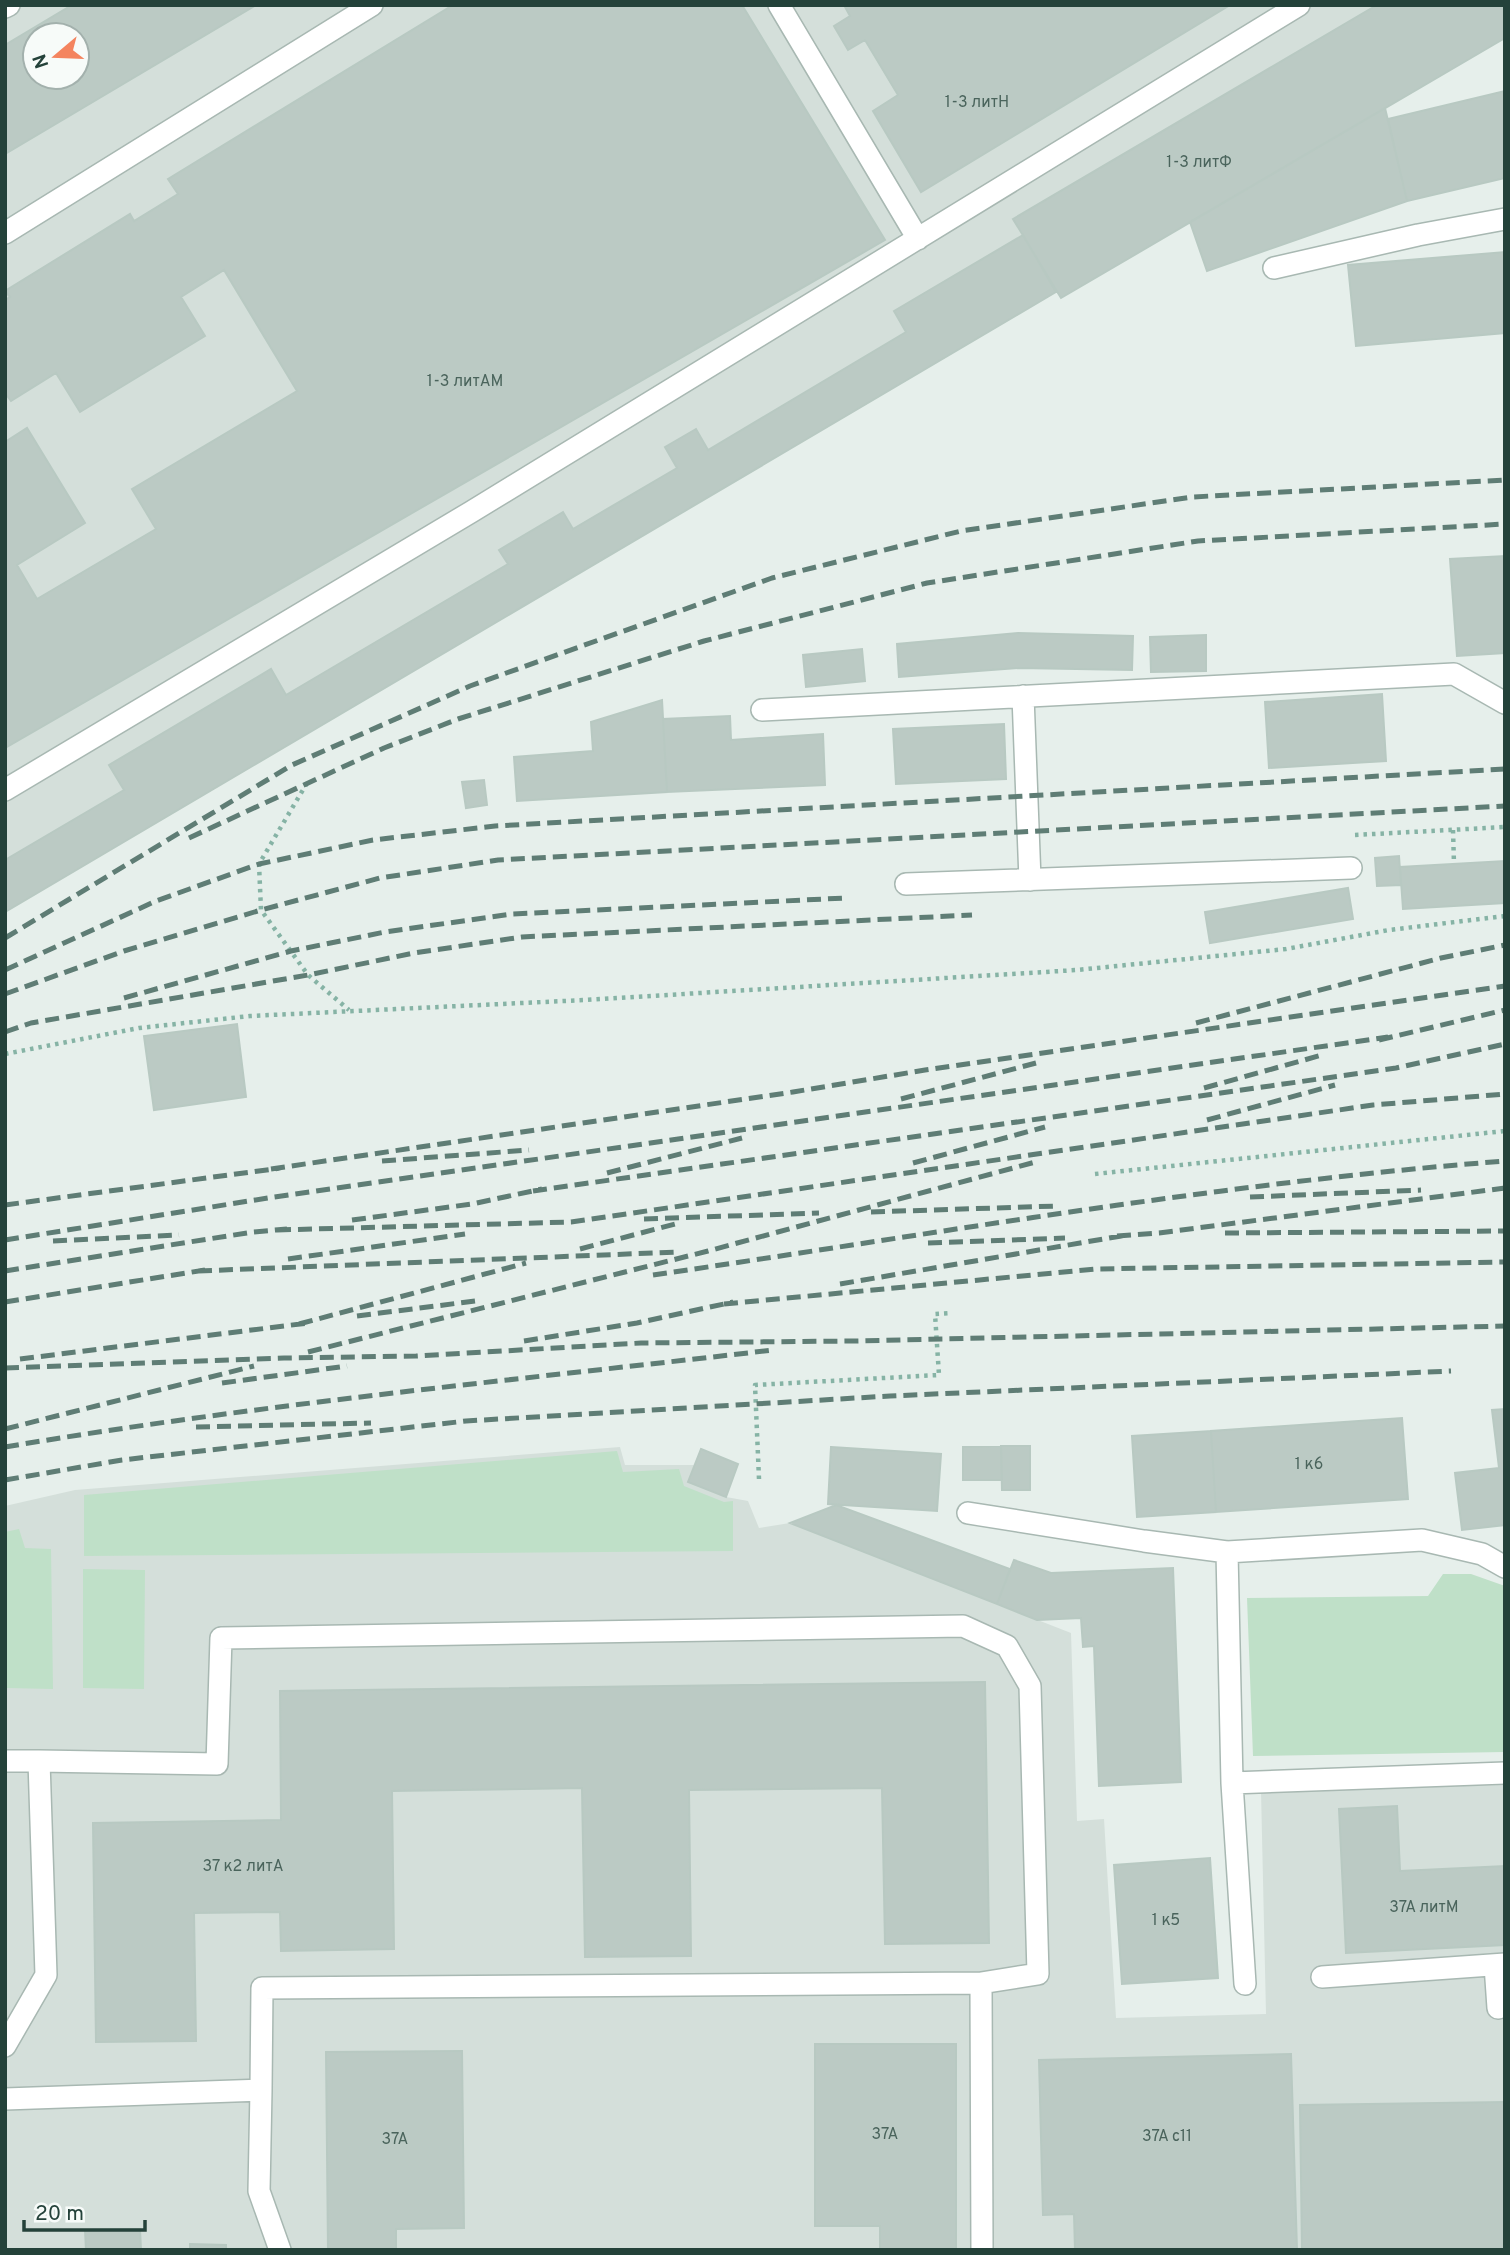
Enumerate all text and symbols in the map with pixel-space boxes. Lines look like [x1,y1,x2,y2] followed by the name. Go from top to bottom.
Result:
[21,21,91,91] north arrow
[28,51,55,71] text: N
[945,93,1009,113] house number: 1-3 литН
[1166,153,1232,173] house number: 1-3 литФ
[427,372,503,392] house number: 1-3 литАМ
[1295,1455,1323,1475] house number: 1 к6
[202,1857,284,1877] house number: 37 к2 литА
[1389,1898,1459,1918] house number: 37А литМ
[1152,1911,1180,1931] house number: 1 к5
[872,2125,899,2145] house number: 37А
[1142,2127,1192,2147] house number: 37А с11
[382,2130,409,2150] house number: 37А
[24,2188,145,2232] scale bar
[35,2201,84,2228] text: 20 m

